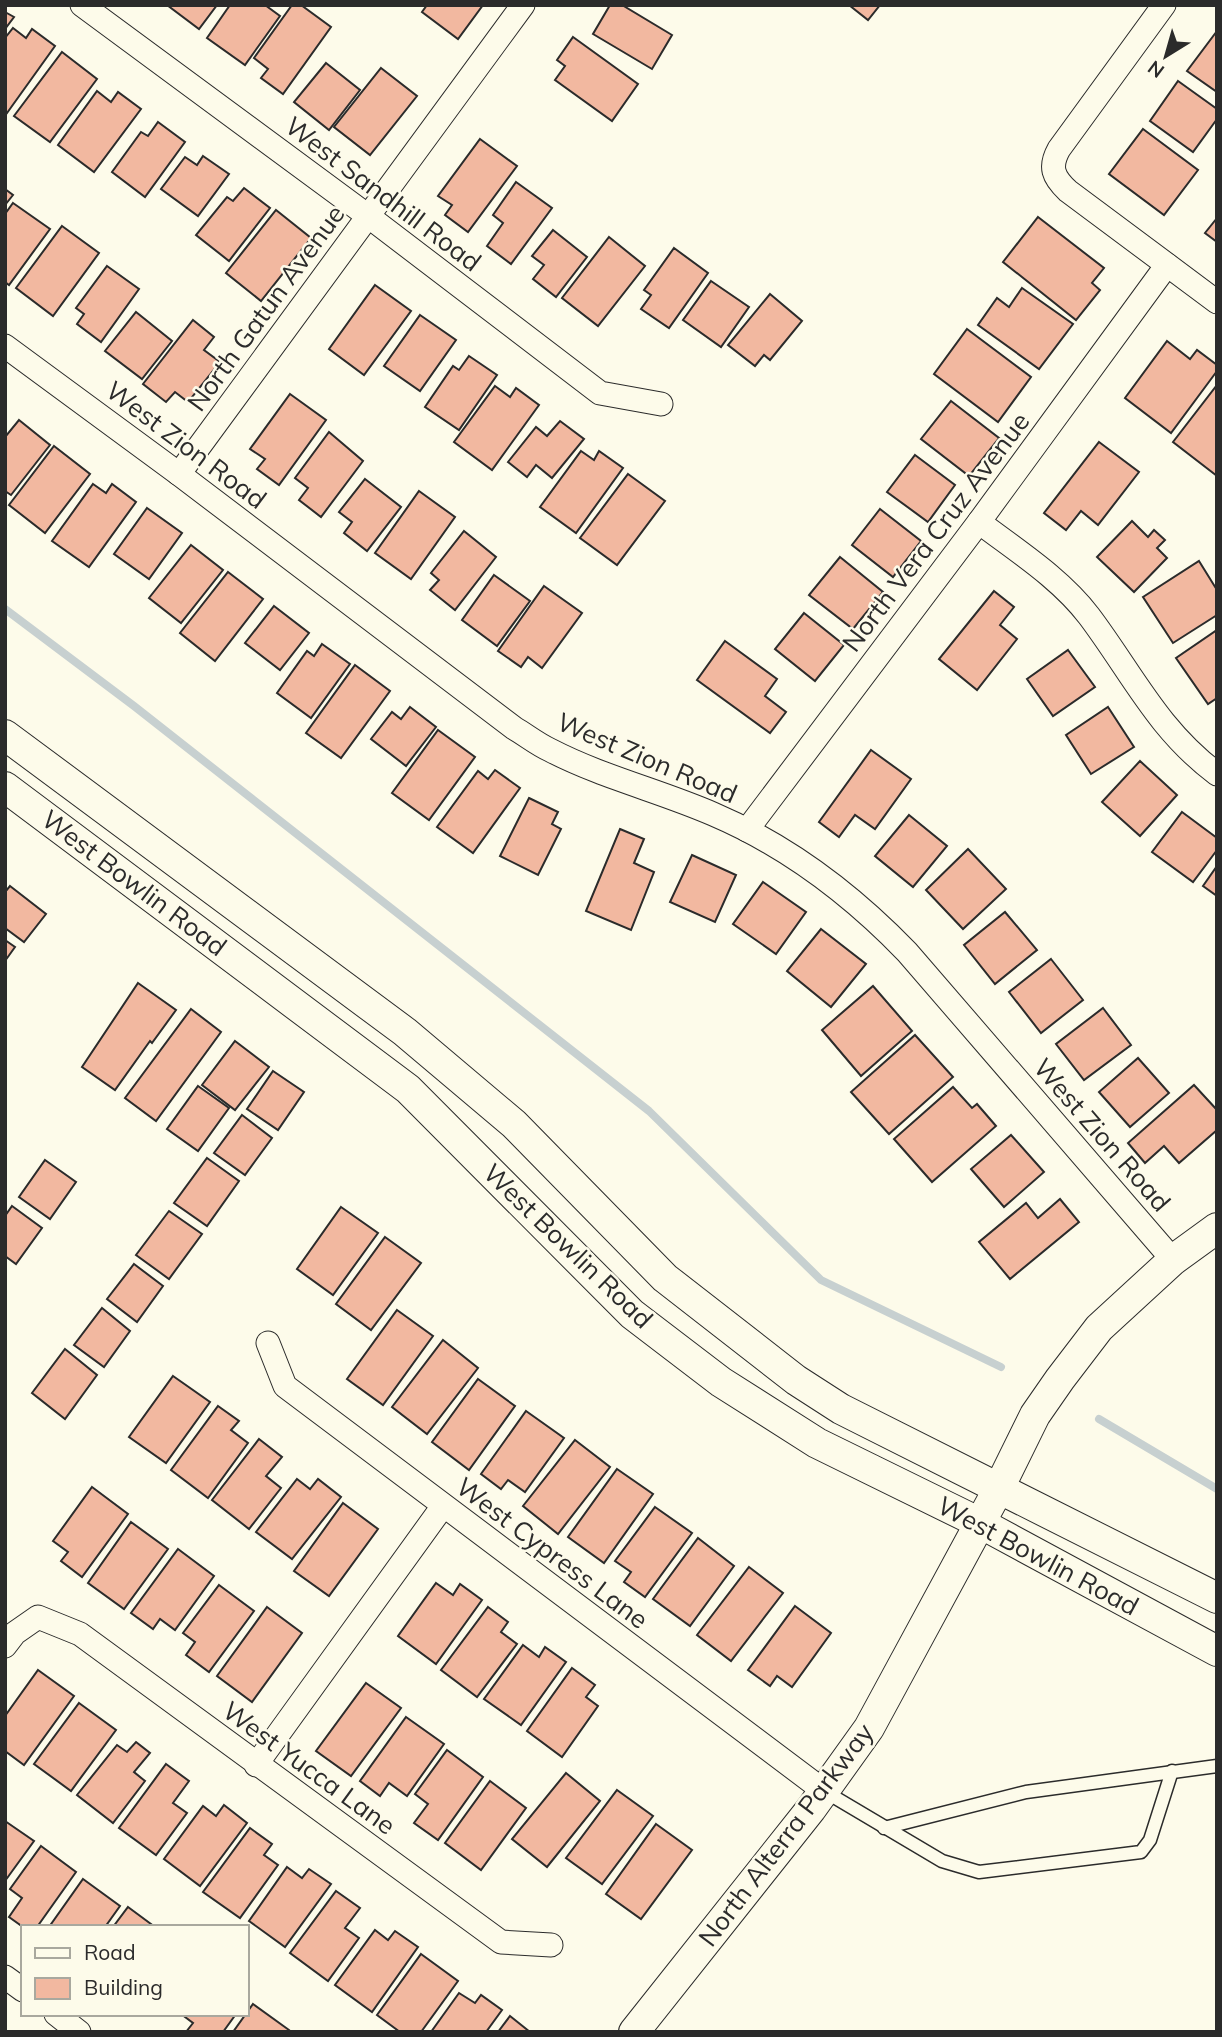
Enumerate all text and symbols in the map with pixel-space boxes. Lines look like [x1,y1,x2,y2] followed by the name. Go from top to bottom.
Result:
[1131,21,1201,91] north arrow
[1143,56,1169,83] text: N
[279,109,488,278] street label: West Sandhill Road
[180,198,351,417] street label: North Gatun Avenue
[100,374,273,516] street label: West Zion Road
[835,406,1036,658] street label: North Vera Cruz Avenue
[552,705,742,810] street label: West Zion Road
[35,802,233,963] street label: West Bowlin Road
[1027,1051,1178,1218] street label: West Zion Road
[477,1156,660,1335] street label: West Bowlin Road
[450,1470,655,1636] street label: West Cypress Lane
[932,1489,1145,1623] street label: West Bowlin Road
[216,1694,402,1841] street label: West Yucca Lane
[691,1716,880,1953] street label: North Alterra Parkway
[21,1925,248,2016] legend
[84,1939,135,1965] text: Road
[84,1974,163,2000] text: Building

